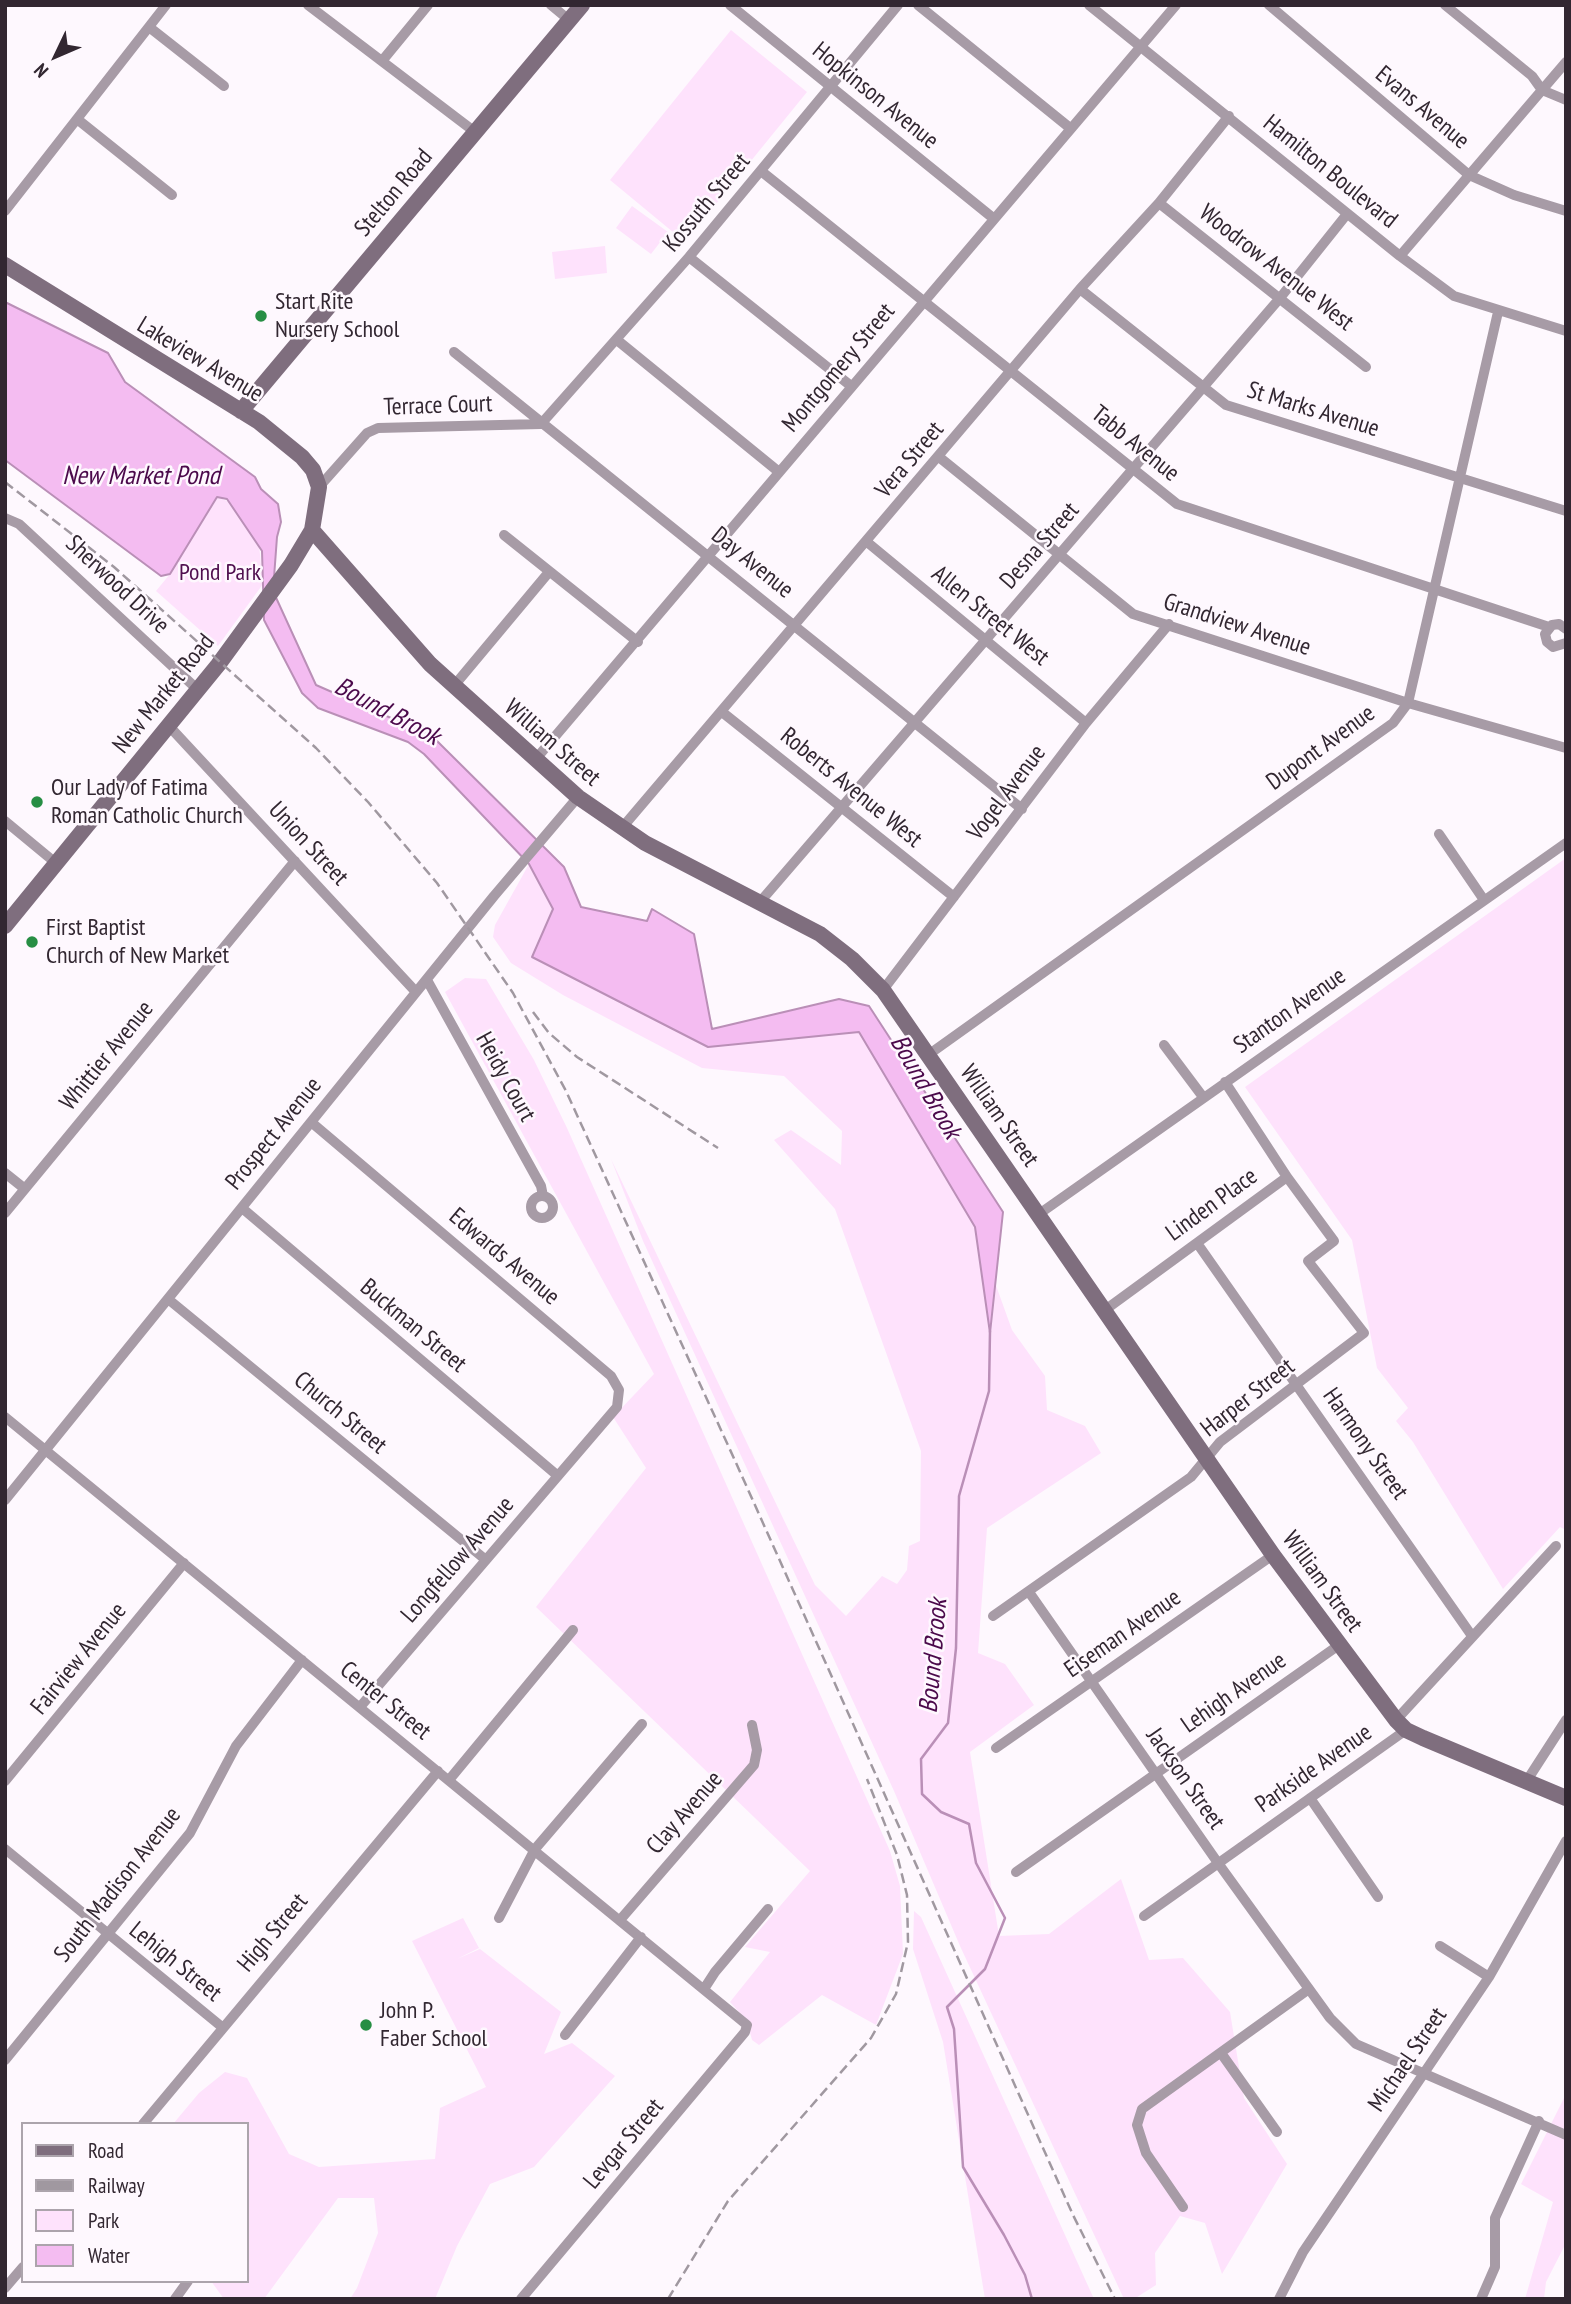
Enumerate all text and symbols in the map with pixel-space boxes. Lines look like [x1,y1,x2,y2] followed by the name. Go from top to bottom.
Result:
[21,21,91,91] north arrow
[806,36,944,156] street label: Hopkinson Avenue
[29,59,53,83] text: N
[1369,60,1475,156] street label: Evans Avenue
[1257,109,1403,235] street label: Hamilton Boulevard
[349,143,439,243] street label: Stelton Road
[657,148,757,258] street label: Kossuth Street
[1193,199,1359,337] street label: Woodrow Avenue West
[275,288,399,344] place label: Start Rite Nursery School
[777,298,901,438] street label: Montgomery Street
[253,308,269,324] marker: Start Rite Nursery School
[132,311,268,409] street label: Lakeview Avenue
[1243,376,1383,444] street label: St Marks Avenue
[383,390,493,422] street label: Terrace Court
[1085,400,1185,488] street label: Tabb Avenue
[870,416,950,504] street label: Vera Street
[62,461,220,493] water label: New Market Pond
[995,497,1085,595] street label: Desna Street
[705,521,799,605] street label: Day Avenue
[59,530,175,640] street label: Sherwood Drive
[179,559,261,587] park label: Pond Park
[925,560,1055,672] street label: Allen Street West
[1160,588,1314,662] street label: Grandview Avenue
[107,629,221,759] street label: New Market Road
[329,671,445,753] water label: Bound Brook
[498,694,606,792] street label: William Street
[1261,699,1381,797] street label: Dupont Avenue
[774,722,928,854] street label: Roberts Avenue West
[962,740,1052,846] street label: Vogel Avenue
[51,774,243,830] place label: Our Lady of Fatima Roman Catholic Church
[29,794,45,810] marker: Our Lady of Fatima Roman Catholic Church
[262,796,354,892] street label: Union Street
[46,914,229,970] place label: First Baptist Church of New Market
[24,934,40,950] marker: First Baptist Church of New Market
[1228,962,1352,1060] street label: Stanton Avenue
[54,995,160,1117] street label: Whittier Avenue
[469,1027,541,1127] street label: Heidy Court
[883,1029,967,1145] water label: Bound Brook
[953,1060,1045,1172] street label: William Street
[220,1072,328,1196] street label: Prospect Avenue
[1161,1162,1263,1248] street label: Linden Place
[443,1202,565,1312] street label: Edwards Avenue
[354,1273,472,1379] street label: Buckman Street
[1196,1353,1300,1443] street label: Harper Street
[288,1366,392,1460] street label: Church Street
[1316,1383,1414,1505] street label: Harmony Street
[396,1491,520,1629] street label: Longfellow Avenue
[1276,1526,1368,1638] street label: William Street
[1059,1583,1187,1685] street label: Eiseman Avenue
[25,1597,133,1721] street label: Fairview Avenue
[913,1597,955,1715] water label: Bound Brook
[1176,1646,1292,1740] street label: Lehigh Avenue
[334,1656,436,1746] street label: Center Street
[1250,1718,1378,1820] street label: Parkside Avenue
[1140,1723,1230,1835] street label: Jackson Street
[641,1765,729,1861] street label: Clay Avenue
[49,1802,187,1968] street label: South Madison Avenue
[232,1888,314,1978] street label: High Street
[123,1916,227,2008] street label: Lehigh Street
[380,1997,487,2053] place label: John P. Faber School
[1363,2002,1453,2118] street label: Michael Street
[358,2017,374,2033] marker: John P. Faber School
[578,2093,670,2195] street label: Levgar Street
[21,2122,248,2283] legend
[88,2137,124,2164] text: Road
[88,2172,145,2199] text: Railway
[88,2207,119,2234] text: Park
[88,2242,130,2269] text: Water

